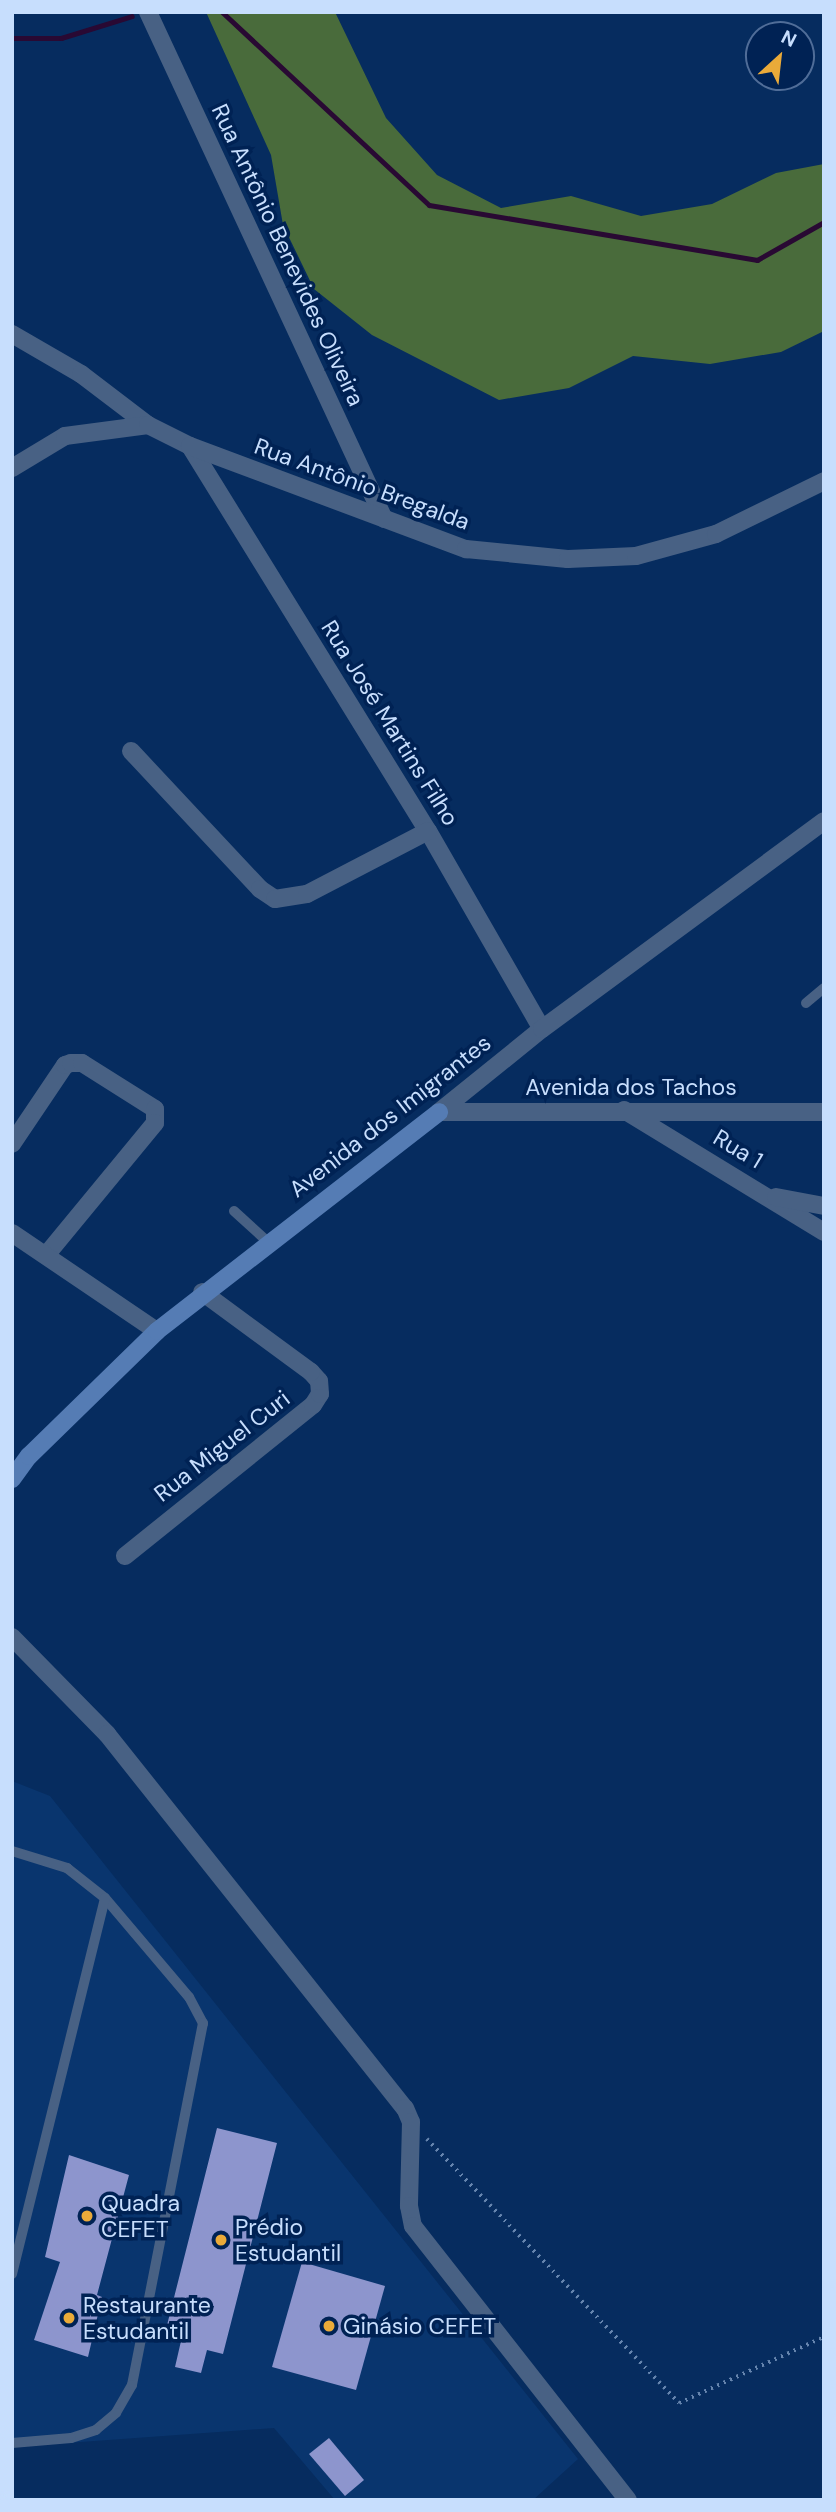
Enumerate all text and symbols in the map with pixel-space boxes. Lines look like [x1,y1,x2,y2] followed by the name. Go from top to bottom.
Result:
[745,21,815,91] north arrow
[777,24,801,53] text: N
[206,100,370,410] street label: Rua Antônio Benevides Oliveira
[251,432,473,536] street label: Rua Antônio Bregalda
[316,615,464,831] street label: Rua José Martins Filho
[284,1029,496,1203] street label: Avenida dos Imigrantes
[525,1073,737,1101] street label: Avenida dos Tachos
[708,1124,768,1174] street label: Rua 1
[149,1385,295,1507] street label: Rua Miguel Curi
[101,2189,180,2243] place label: Quadra CEFET
[79,2208,95,2224] marker: Quadra CEFET
[235,2213,341,2267] place label: Prédio Estudantil
[213,2232,229,2248] marker: Prédio Estudantil
[83,2291,211,2345] place label: Restaurante Estudantil
[61,2310,77,2326] marker: Restaurante Estudantil
[343,2312,496,2340] place label: Ginásio CEFET
[321,2318,337,2334] marker: Ginásio CEFET

